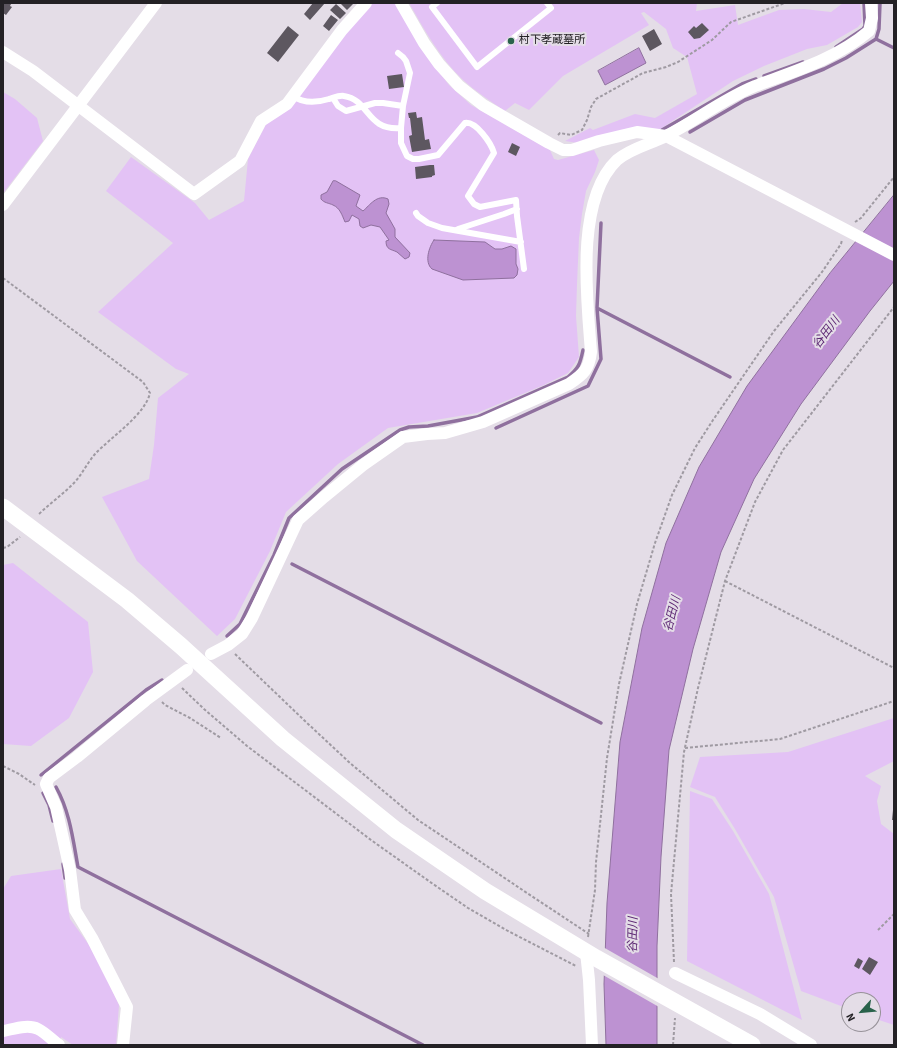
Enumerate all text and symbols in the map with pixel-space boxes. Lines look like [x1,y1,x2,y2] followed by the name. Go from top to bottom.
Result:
[519,34,585,48] place label: 村下孝蔵墓所
[506,36,516,46] marker: 村下孝蔵墓所
[810,314,844,352] water label: 谷田川
[661,595,685,633] water label: 谷田川
[626,917,642,953] water label: 谷田川
[841,992,881,1032] north arrow
[842,1011,859,1024] text: N

